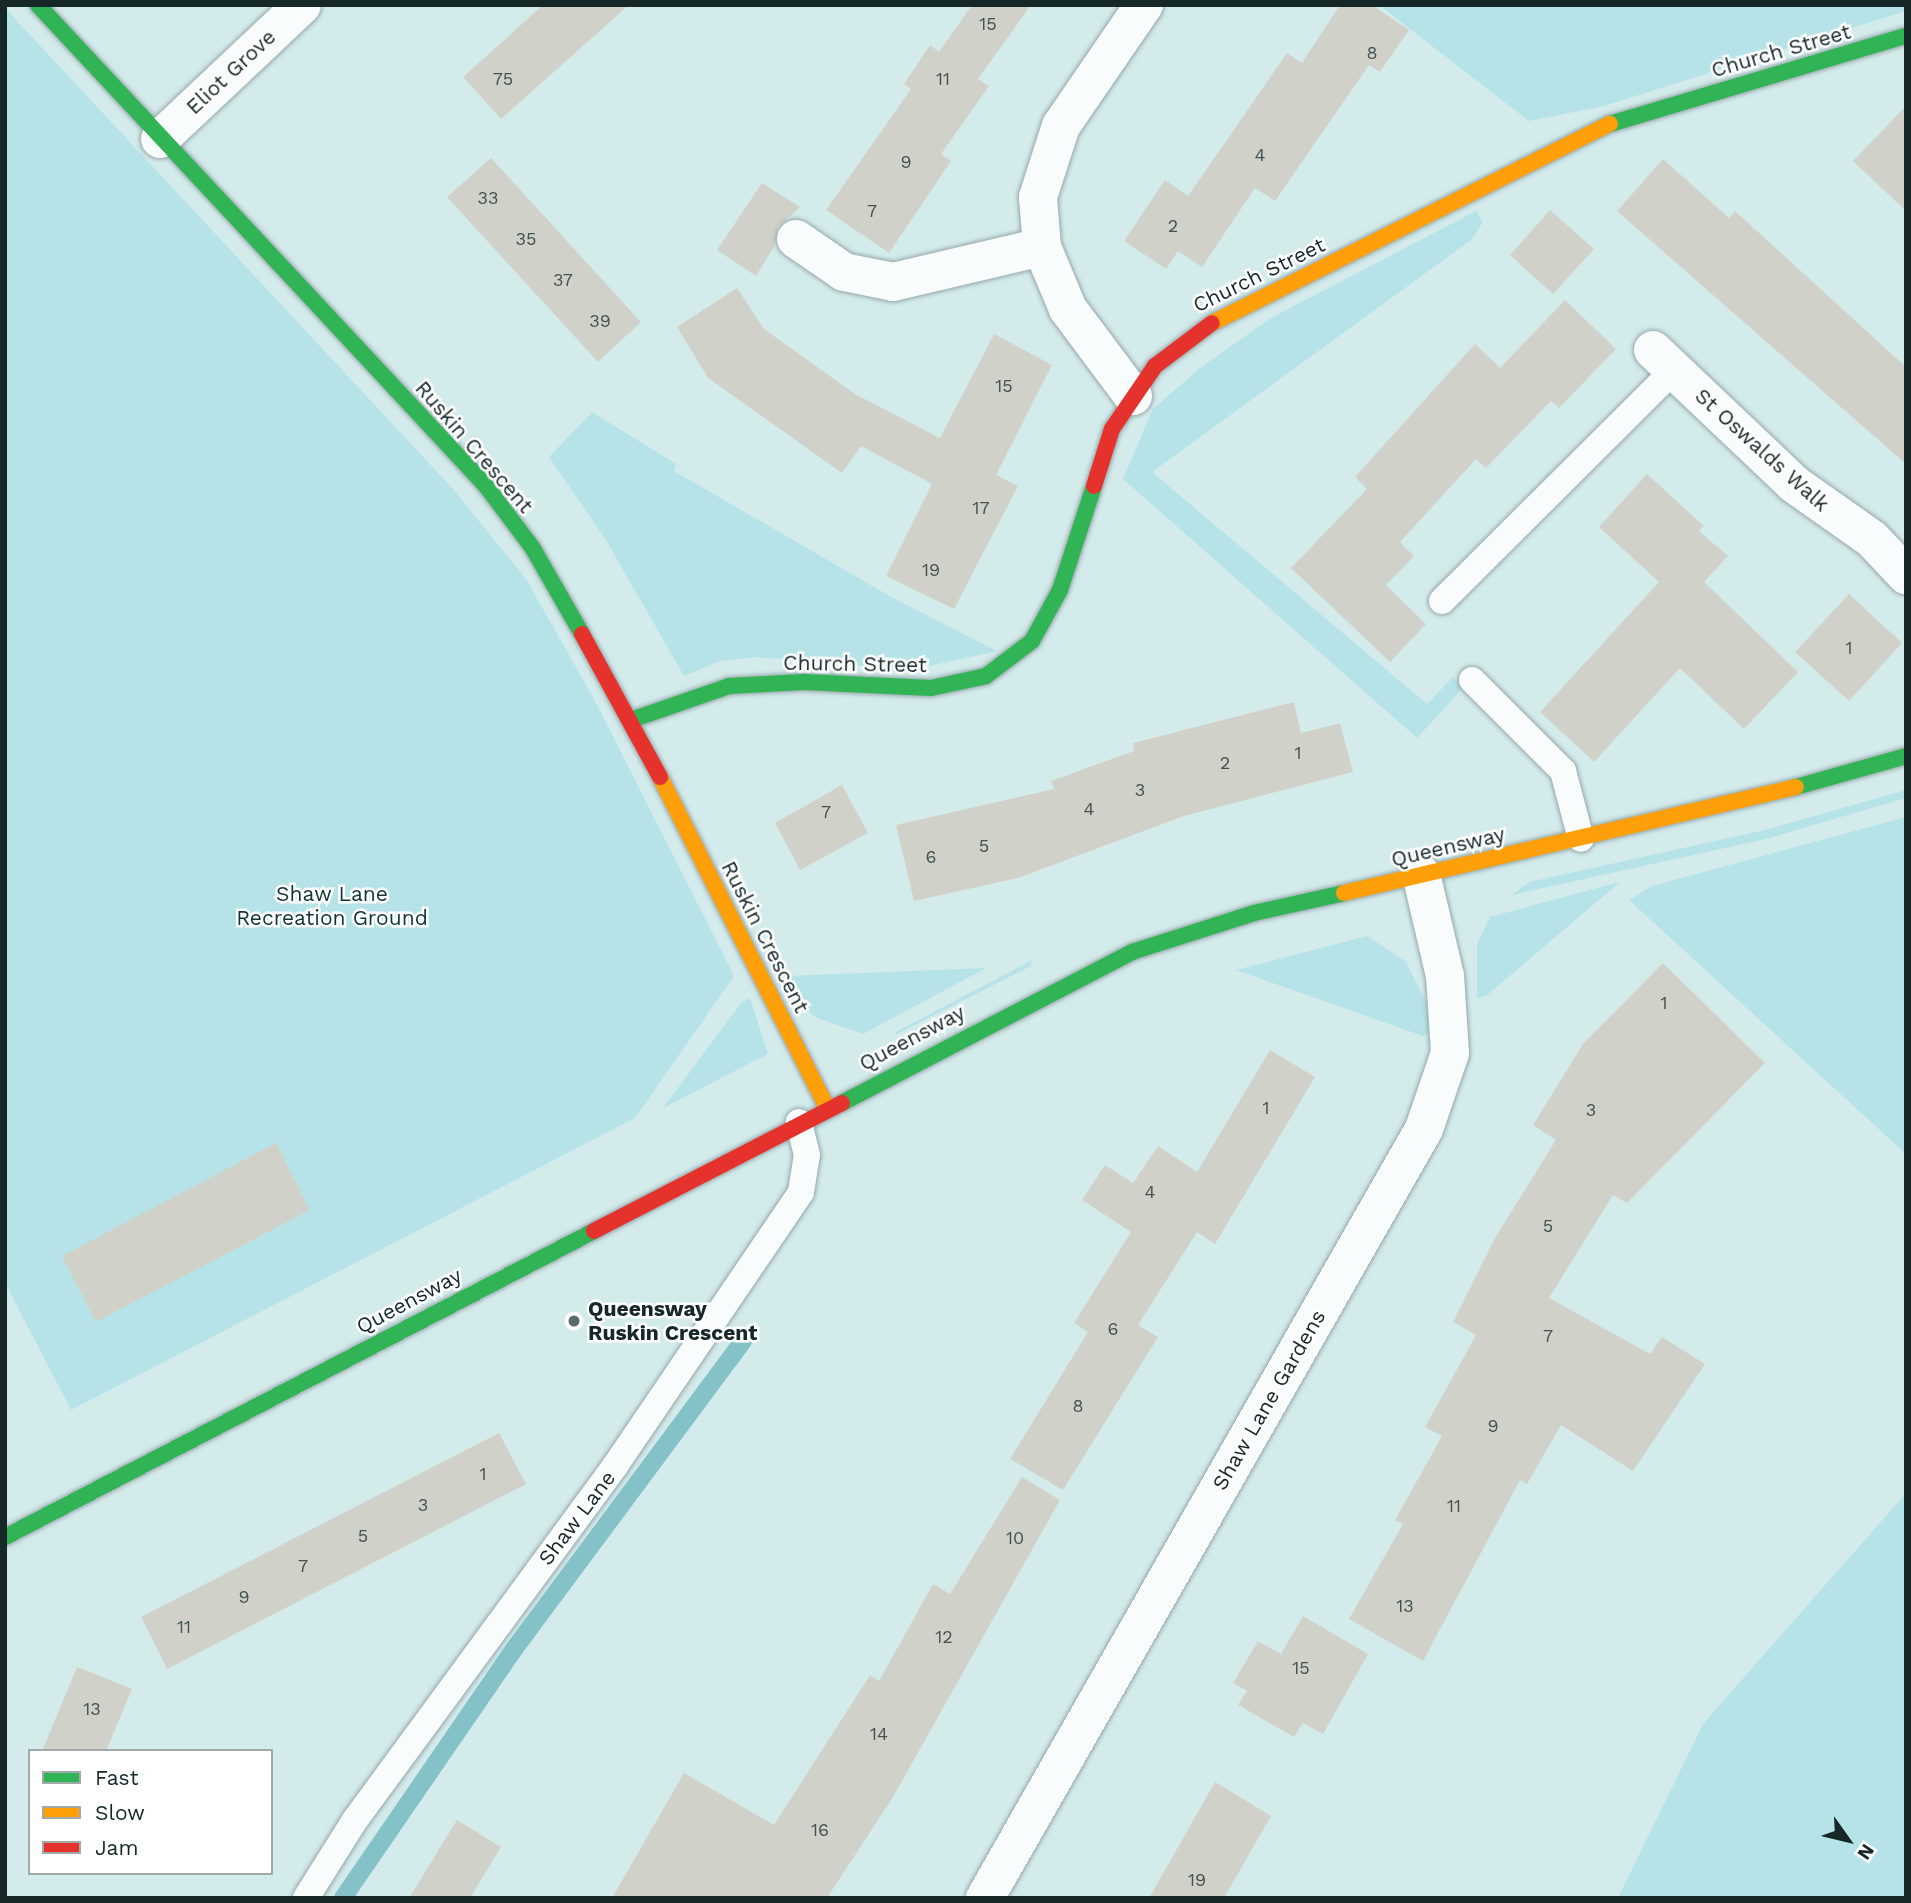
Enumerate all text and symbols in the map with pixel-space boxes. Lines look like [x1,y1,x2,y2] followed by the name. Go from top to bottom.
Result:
[979,13,997,35] house number: 15
[1708,19,1854,83] street label: Church Street
[181,24,281,120] street label: Eliot Grove
[1366,42,1378,64] house number: 8
[493,68,513,90] house number: 75
[936,68,950,90] house number: 11
[1255,144,1265,166] house number: 4
[900,151,912,173] house number: 9
[478,187,498,209] house number: 33
[867,200,877,222] house number: 7
[1168,215,1178,237] house number: 2
[516,228,536,250] house number: 35
[1189,232,1329,318] street label: Church Street
[553,269,573,291] house number: 37
[589,310,611,332] house number: 39
[995,375,1013,397] house number: 15
[410,376,538,518] street label: Ruskin Crescent
[1690,383,1834,517] street label: St Oswalds Walk
[972,497,990,519] house number: 17
[922,559,940,581] house number: 19
[1845,637,1853,659] house number: 1
[783,650,927,678] street label: Church Street
[1294,742,1302,764] house number: 1
[1220,752,1230,774] house number: 2
[1135,779,1145,801] house number: 3
[1084,798,1094,820] house number: 4
[821,801,831,823] house number: 7
[1389,822,1507,872] street label: Queensway
[979,835,989,857] house number: 5
[926,846,936,868] house number: 6
[716,857,814,1017] street label: Ruskin Crescent
[236,881,428,931] park label: Shaw Lane Recreation Ground
[1660,992,1668,1014] house number: 1
[855,1000,969,1076] street label: Queensway
[1262,1097,1270,1119] house number: 1
[1586,1099,1596,1121] house number: 3
[1145,1181,1155,1203] house number: 4
[1543,1215,1553,1237] house number: 5
[352,1263,466,1339] street label: Queensway
[588,1296,757,1346] place label: Queensway Ruskin Crescent
[1207,1305,1331,1495] street label: Shaw Lane Gardens
[566,1313,582,1329] marker: Queensway Ruskin Crescent
[1108,1318,1118,1340] house number: 6
[1543,1325,1553,1347] house number: 7
[1072,1395,1084,1417] house number: 8
[1487,1415,1499,1437] house number: 9
[479,1463,487,1485] house number: 1
[533,1466,621,1570] street label: Shaw Lane
[418,1494,428,1516] house number: 3
[1447,1495,1461,1517] house number: 11
[358,1525,368,1547] house number: 5
[1006,1527,1024,1549] house number: 10
[298,1555,308,1577] house number: 7
[238,1586,250,1608] house number: 9
[1396,1595,1414,1617] house number: 13
[177,1616,191,1638] house number: 11
[935,1626,953,1648] house number: 12
[1292,1657,1310,1679] house number: 15
[83,1698,101,1720] house number: 13
[870,1723,888,1745] house number: 14
[28,1749,273,1875] legend
[95,1765,139,1790] text: Fast
[95,1800,145,1825] text: Slow
[1813,1805,1883,1875] north arrow
[811,1819,829,1841] house number: 16
[95,1835,138,1860] text: Jam
[1852,1840,1879,1864] text: N
[1188,1869,1206,1891] house number: 19

